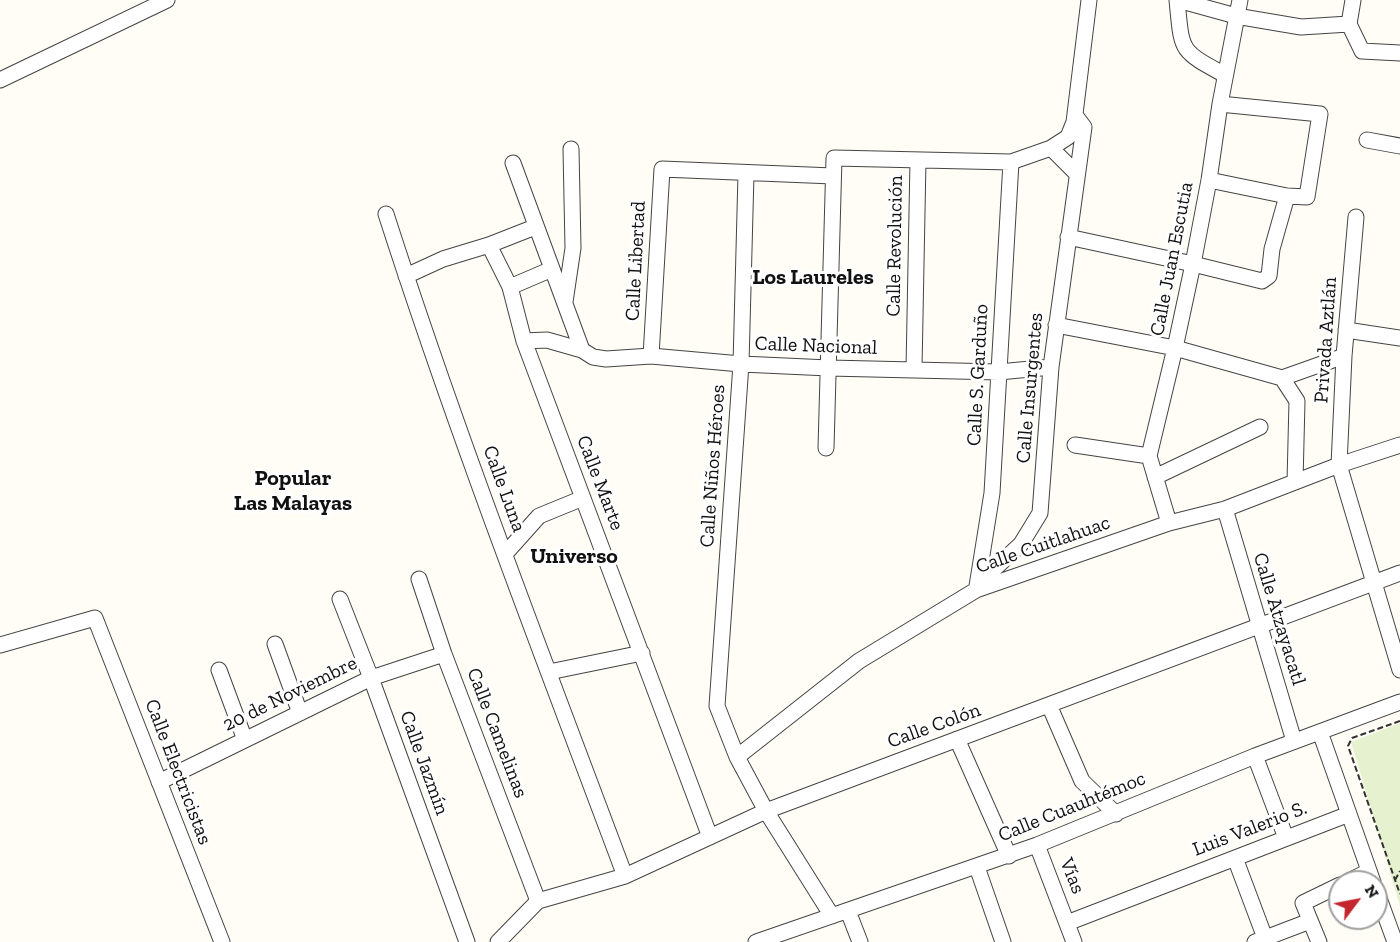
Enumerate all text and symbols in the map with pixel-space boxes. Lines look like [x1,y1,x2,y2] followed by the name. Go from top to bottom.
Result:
[882,175,908,317] street label: Calle Revolución
[1145,180,1199,338] street label: Calle Juan Escutia
[621,200,651,322] street label: Calle Libertad
[752,265,874,291] district label: Los Laureles
[1310,276,1342,404] street label: Privada Aztlán
[962,303,994,447] street label: Calle S. Garduño
[1011,312,1049,464] street label: Calle Insurgentes
[754,332,878,360] street label: Calle Nacional
[695,384,731,548] street label: Calle Niños Héroes
[571,432,629,534] street label: Calle Marte
[477,442,531,536] street label: Calle Luna
[234,466,352,518] district label: Popular Las Malayas
[973,511,1113,579] street label: Calle Cuitlahuac
[530,544,618,570] district label: Universo
[1247,550,1311,688] street label: Calle Atzayacatl
[219,651,361,737] street label: 20 de Noviembre
[461,665,533,801] street label: Calle Camelinas
[139,696,217,848] street label: Calle Electricistas
[884,698,984,754] street label: Calle Colón
[394,708,454,818] street label: Calle Jazmín
[995,766,1149,848] street label: Calle Cuauhtémoc
[1189,796,1311,862] street label: Luis Valerio S.
[1054,855,1090,897] street label: Vías
[1328,870,1388,930] north arrow
[1361,881,1383,901] text: N

